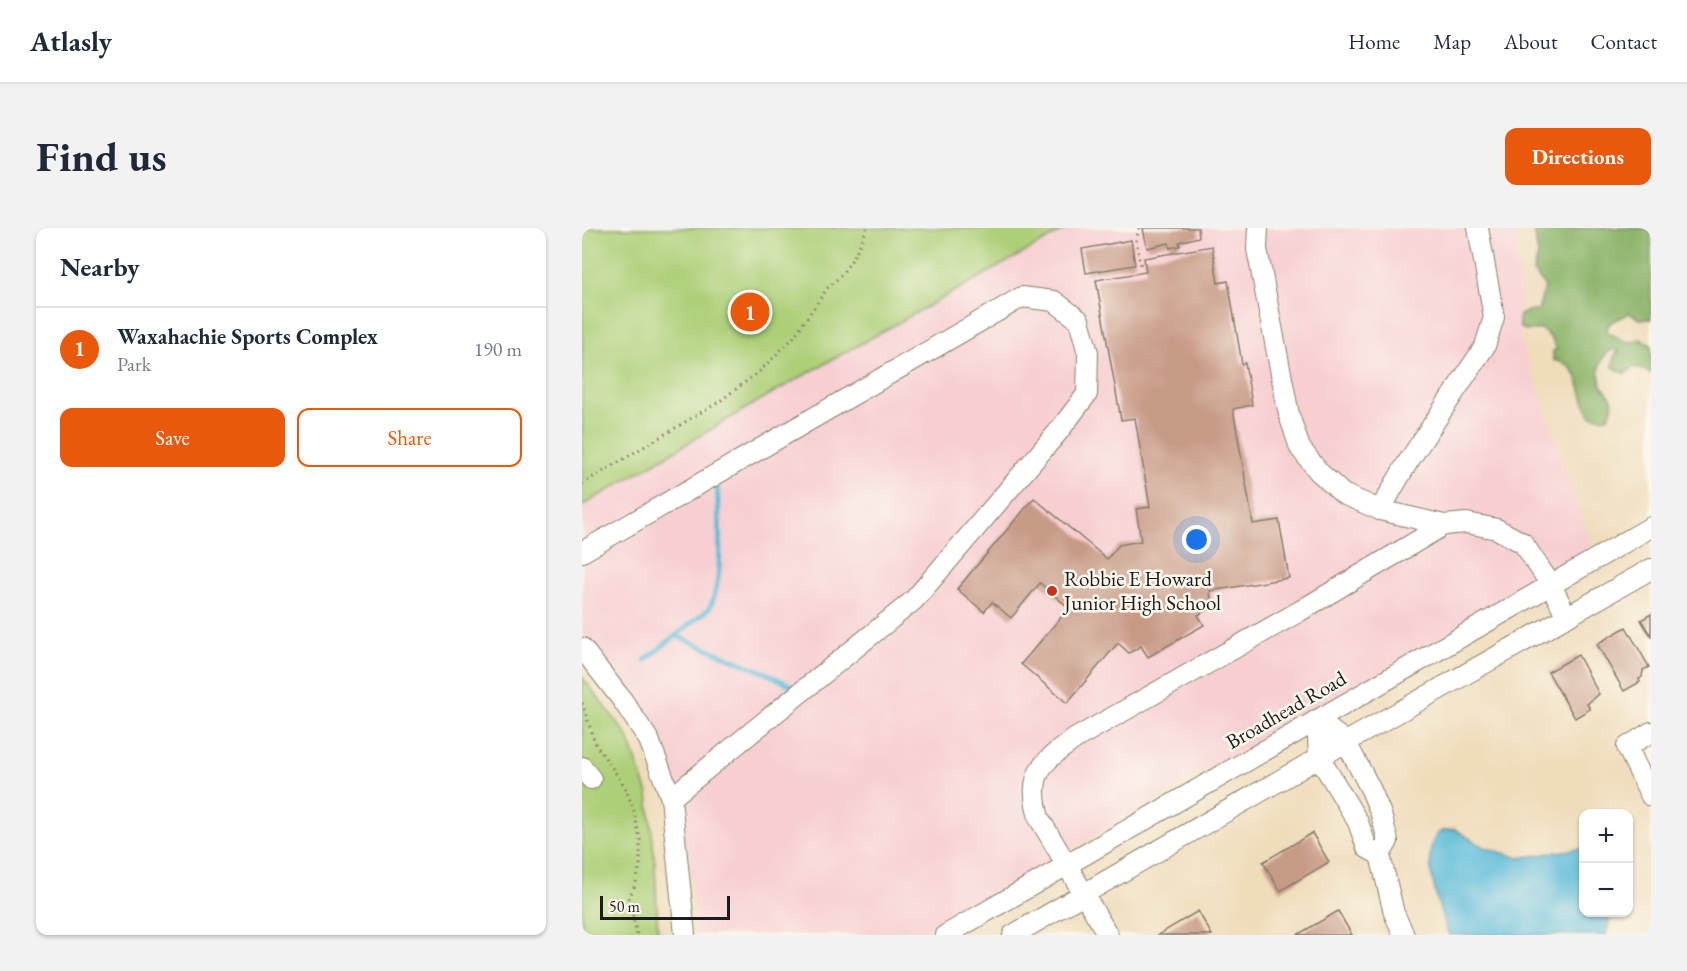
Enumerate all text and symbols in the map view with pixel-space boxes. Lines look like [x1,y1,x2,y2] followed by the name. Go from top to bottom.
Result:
[30,23,112,59] text: Atlasly
[1348,28,1400,55] text: Home
[1433,28,1471,55] text: Map
[1504,28,1557,55] text: About
[1590,28,1657,55] text: Contact
[1505,128,1651,185] button: Directions
[36,129,167,184] text: Find us
[60,250,140,284] text: Nearby
[730,290,770,334] pin: 1
[117,322,378,351] text: Waxahachie Sports Complex
[74,336,85,362] text: 1
[474,336,522,362] text: 190 m
[117,351,151,377] text: Park
[60,408,285,467] button: Save
[297,408,522,467] button: Share
[1182,525,1211,554] your location
[1062,565,1221,616] place label: Robbie E Howard Junior High School
[1045,584,1059,598] marker: Robbie E Howard Junior High School
[1221,664,1351,755] street label: Broadhead Road
[1579,809,1633,917] map controls
[1579,809,1633,863] button: +
[1579,863,1633,917] button: −
[600,893,730,920] scale bar
[609,896,640,917] text: 50 m

